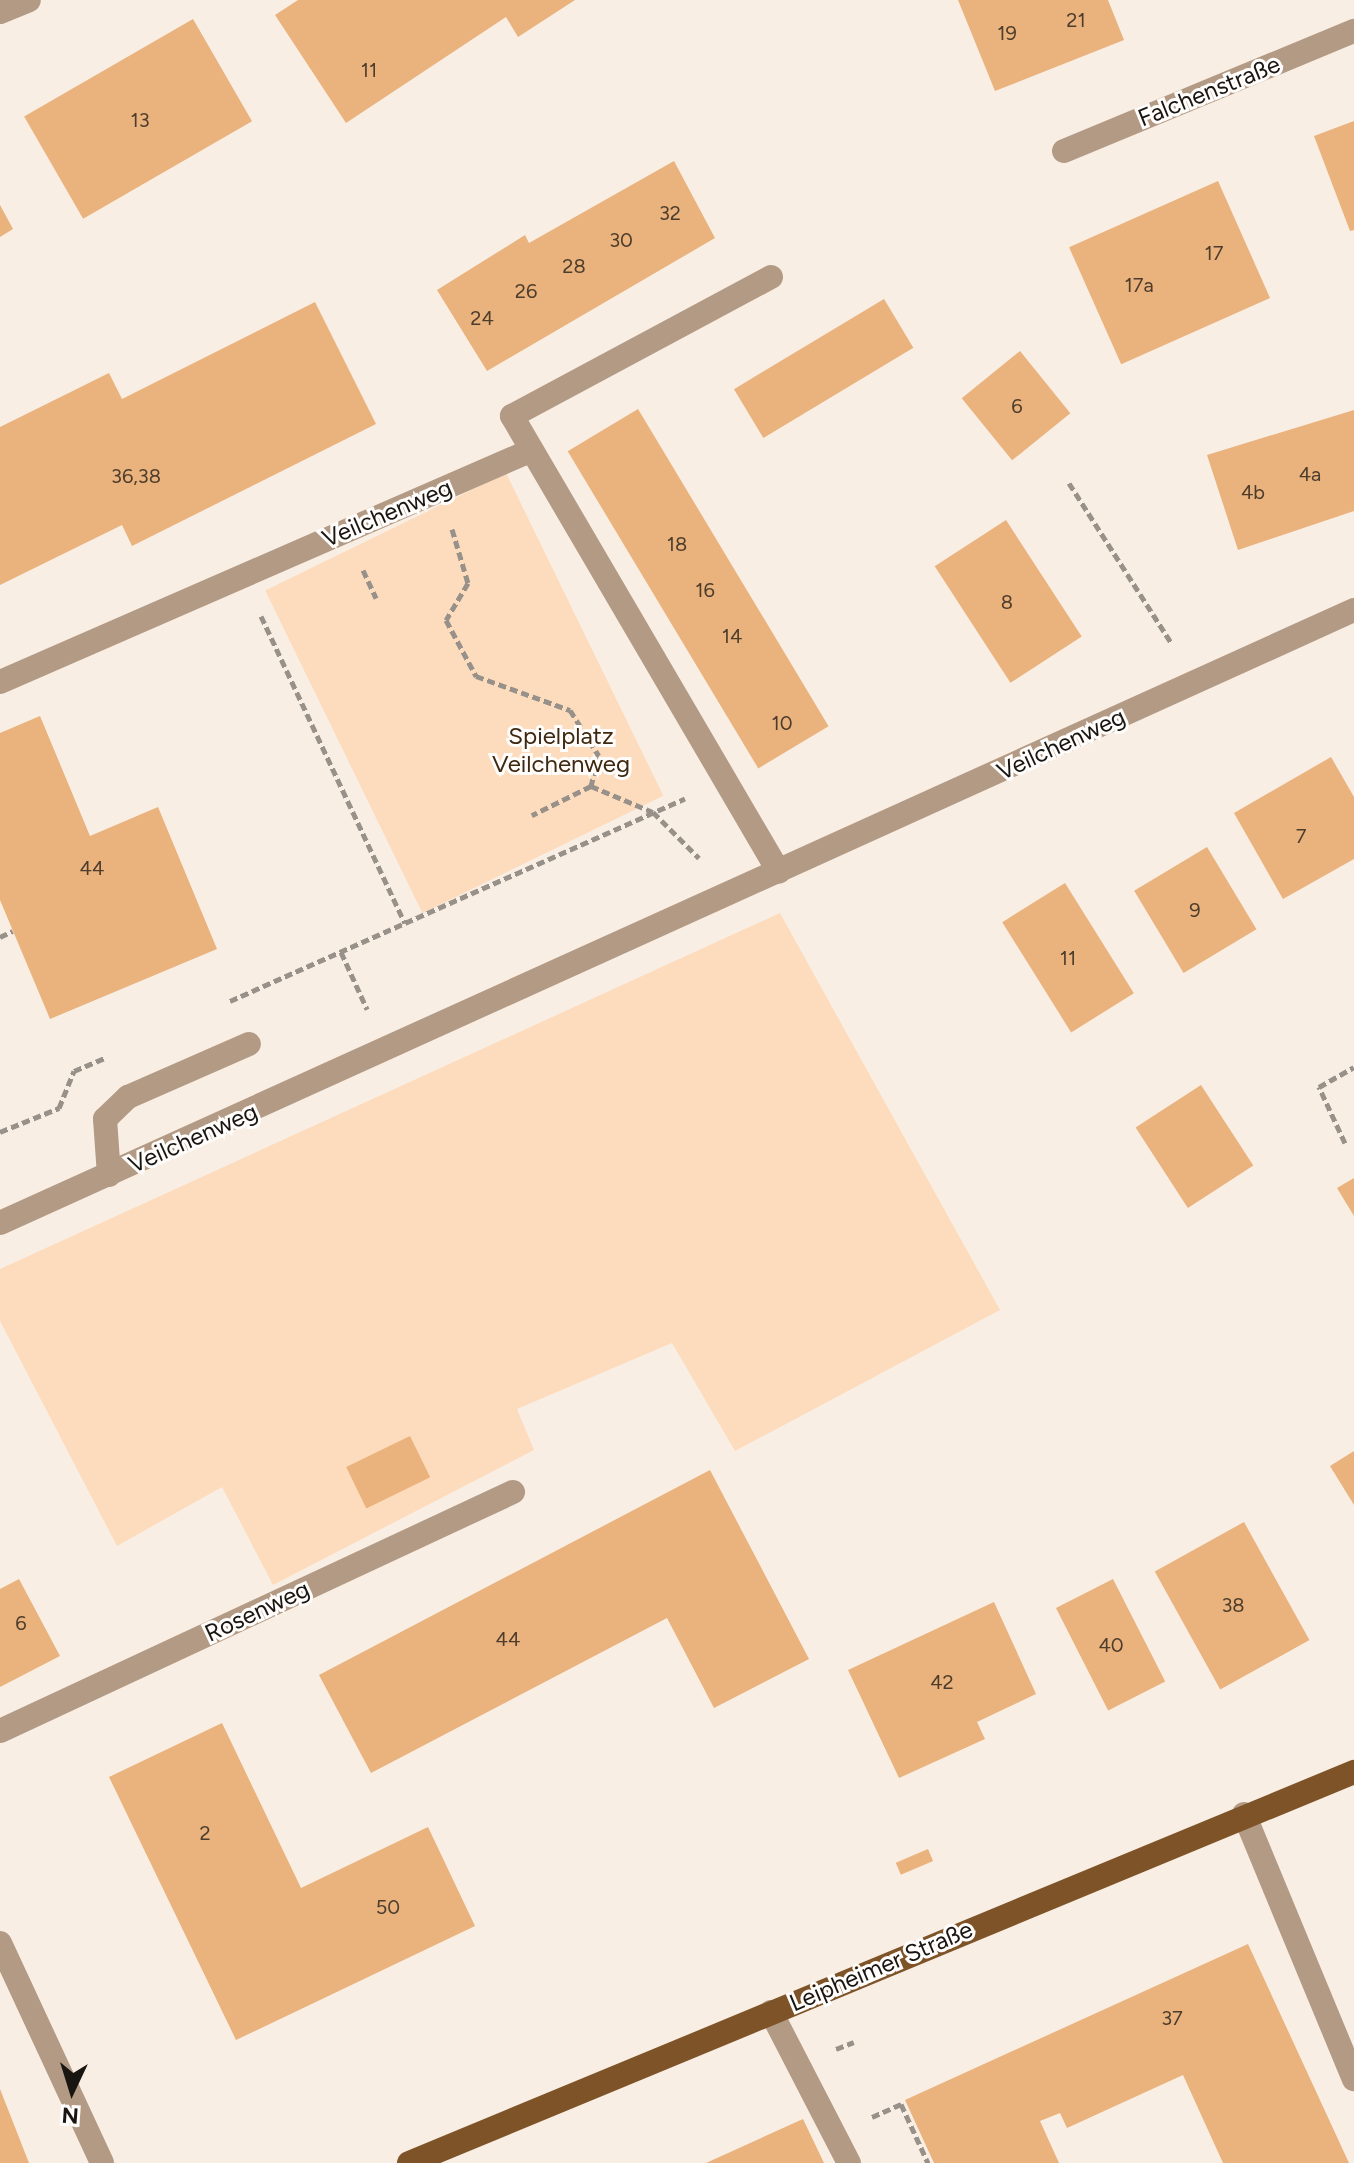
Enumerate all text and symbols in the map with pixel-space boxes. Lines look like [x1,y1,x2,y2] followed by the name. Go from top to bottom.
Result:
[1066,8,1086,32] house number: 21
[997,21,1017,45] house number: 19
[1134,49,1284,133] street label: Falchenstraße
[361,58,377,82] house number: 11
[130,108,150,132] house number: 13
[659,201,681,225] house number: 32
[609,228,633,252] house number: 30
[1205,241,1223,265] house number: 17
[562,254,586,278] house number: 28
[1124,273,1154,297] house number: 17a
[515,279,537,303] house number: 26
[470,306,494,330] house number: 24
[1011,394,1023,418] house number: 6
[1299,462,1321,486] house number: 4a
[111,464,161,488] house number: 36,38
[318,473,456,553] street label: Veilchenweg
[1241,480,1265,504] house number: 4b
[667,532,687,556] house number: 18
[695,578,715,602] house number: 16
[1001,590,1013,614] house number: 8
[722,624,742,648] house number: 14
[992,702,1130,786] street label: Veilchenweg
[771,711,793,735] house number: 10
[492,722,630,778] park label: Spielplatz Veilchenweg
[1296,824,1306,848] house number: 7
[80,856,104,880] house number: 44
[1189,898,1201,922] house number: 9
[1060,946,1076,970] house number: 11
[124,1097,262,1179] street label: Veilchenweg
[200,1574,314,1648] street label: Rosenweg
[1221,1593,1245,1617] house number: 38
[15,1611,27,1635] house number: 6
[496,1627,520,1651] house number: 44
[1098,1633,1124,1657] house number: 40
[930,1670,954,1694] house number: 42
[199,1821,211,1845] house number: 2
[376,1895,400,1919] house number: 50
[785,1914,977,2018] street label: Leipheimer Straße
[1161,2006,1183,2030] house number: 37
[32,2051,112,2131] north arrow
[61,2101,80,2130] text: N

